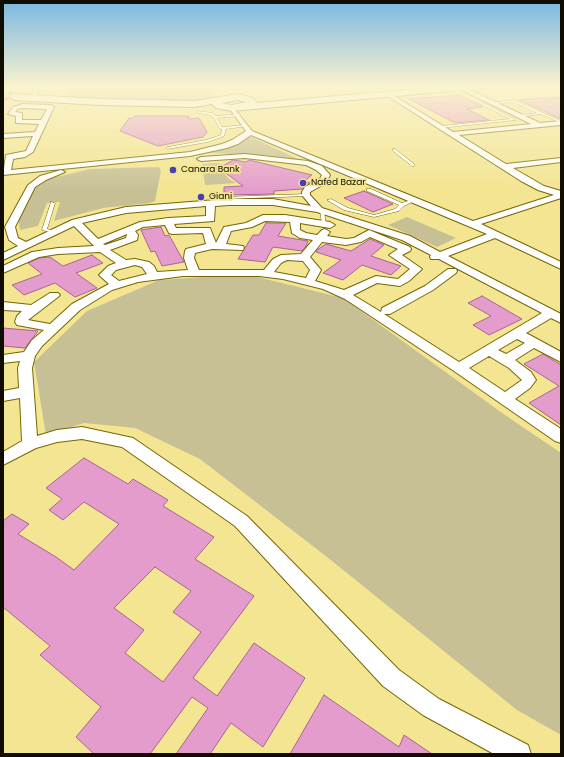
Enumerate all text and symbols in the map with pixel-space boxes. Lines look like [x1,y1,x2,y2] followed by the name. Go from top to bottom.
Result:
[168,165,178,175] marker: Canara Bank
[181,165,240,175] place label: Canara Bank
[298,178,308,188] marker: Nafed Bazar
[311,178,366,188] place label: Nafed Bazar
[196,192,206,202] marker: Giani
[209,192,232,202] place label: Giani

